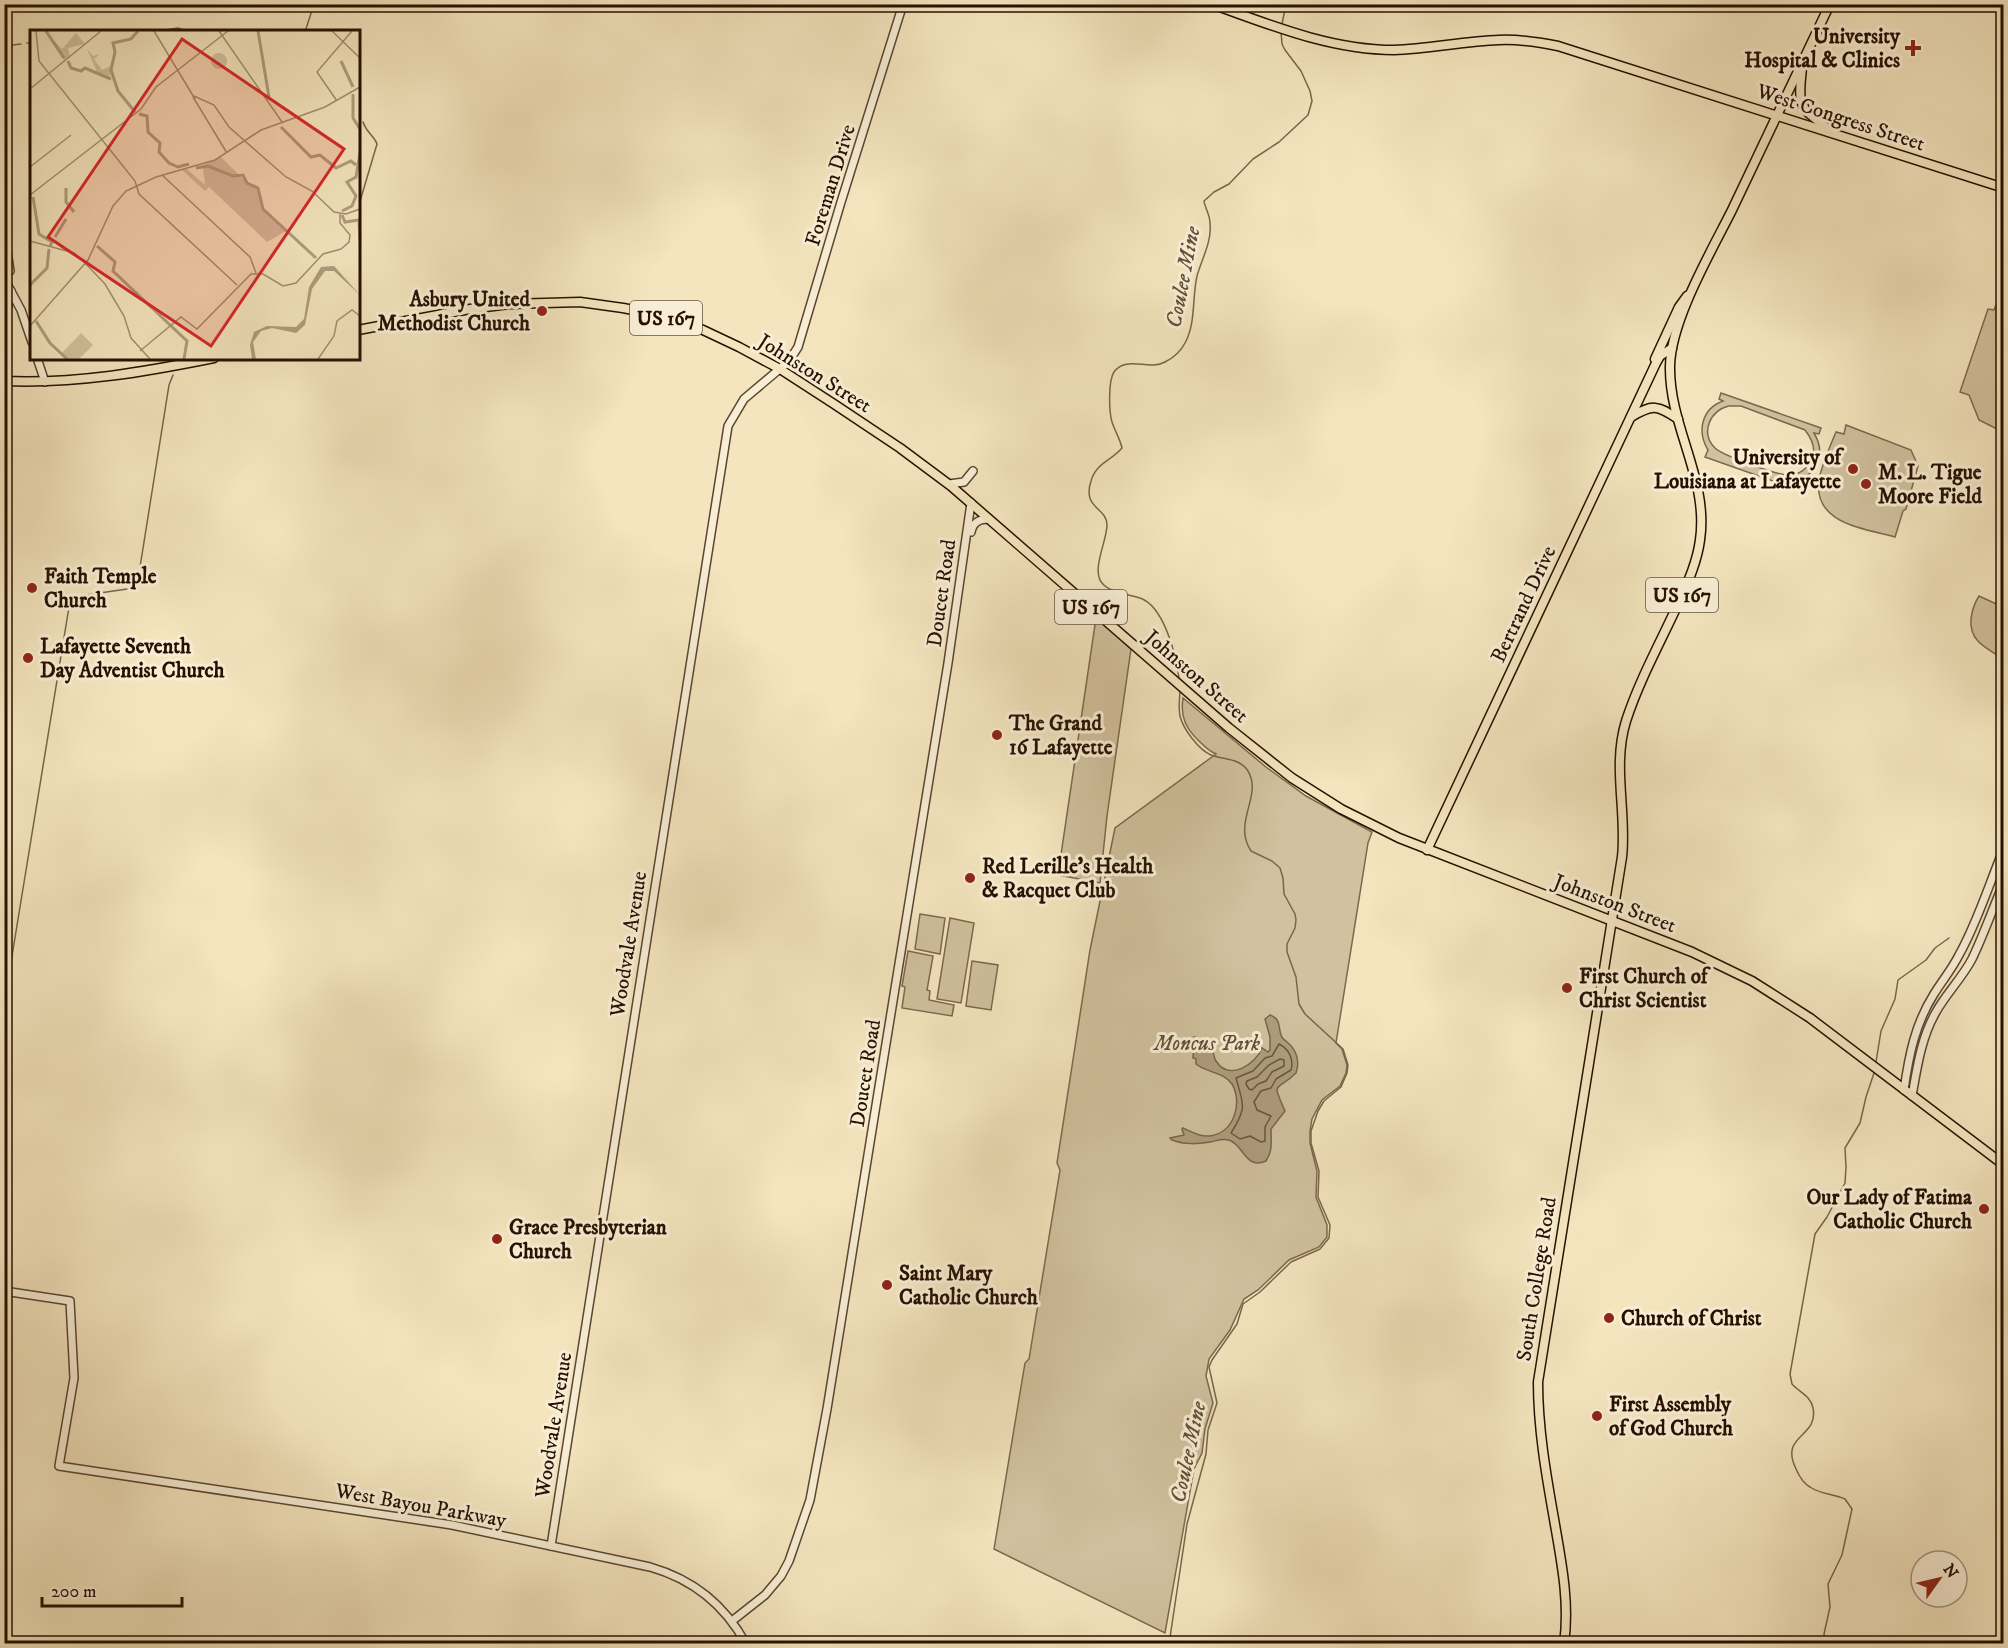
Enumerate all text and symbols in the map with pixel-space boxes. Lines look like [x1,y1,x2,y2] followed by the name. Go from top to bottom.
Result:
[1744,24,1901,74] place label: University Hospital & Clinics
[30,30,360,360] inset map
[1904,39,1922,57] marker: University Hospital & Clinics
[1752,78,1928,157] street label: West Congress Street
[800,121,862,249] street label: Foreman Drive
[1160,224,1207,330] water label: Coulee Mine
[378,287,531,337] place label: Asbury United Methodist Church
[630,301,702,335] road number: US 167
[535,304,549,318] marker: Asbury United Methodist Church
[751,328,876,419] street label: Johnston Street
[1654,445,1844,495] place label: University of Louisiana at Lafayette
[1878,460,1983,510] place label: M. L. Tigue Moore Field
[1846,462,1860,476] marker: University of Louisiana at Lafayette
[1859,477,1873,491] marker: M. L. Tigue Moore Field
[922,537,962,649] street label: Doucet Road
[1486,542,1562,667] street label: Bertrand Drive
[44,564,157,614] place label: Faith Temple Church
[1646,578,1718,612] road number: US 167
[25,581,39,595] marker: Faith Temple Church
[1055,590,1127,624] road number: US 167
[1138,623,1254,729] street label: Johnston Street
[40,634,226,684] place label: Lafayette Seventh Day Adventist Church
[21,651,35,665] marker: Lafayette Seventh Day Adventist Church
[1008,711,1113,761] place label: The Grand 16 Lafayette
[990,728,1004,742] marker: The Grand 16 Lafayette
[982,854,1154,904] place label: Red Lerille's Health & Racquet Club
[1548,868,1680,939] street label: Johnston Street
[604,869,653,1020] street label: Woodvale Avenue
[963,871,977,885] marker: Red Lerille's Health & Racquet Club
[1579,964,1711,1014] place label: First Church of Christ Scientist
[1560,981,1574,995] marker: First Church of Christ Scientist
[845,1017,887,1129] street label: Doucet Road
[1152,1031,1260,1057] park label: Moncus Park
[1806,1185,1973,1235] place label: Our Lady of Fatima Catholic Church
[1511,1195,1563,1363] street label: South College Road
[1977,1202,1991,1216] marker: Our Lady of Fatima Catholic Church
[509,1215,668,1265] place label: Grace Presbyterian Church
[490,1232,504,1246] marker: Grace Presbyterian Church
[899,1261,1039,1311] place label: Saint Mary Catholic Church
[880,1278,894,1292] marker: Saint Mary Catholic Church
[1621,1306,1762,1332] place label: Church of Christ
[1602,1311,1616,1325] marker: Church of Christ
[529,1350,578,1501] street label: Woodvale Avenue
[1609,1392,1734,1442] place label: First Assembly of God Church
[1165,1399,1212,1505] water label: Coulee Mine
[1590,1409,1604,1423] marker: First Assembly of God Church
[332,1478,509,1534] street label: West Bayou Parkway
[1909,1549,1969,1609] north arrow
[1939,1560,1963,1582] text: N
[42,1570,182,1608] scale bar
[51,1581,97,1603] text: 200 m

